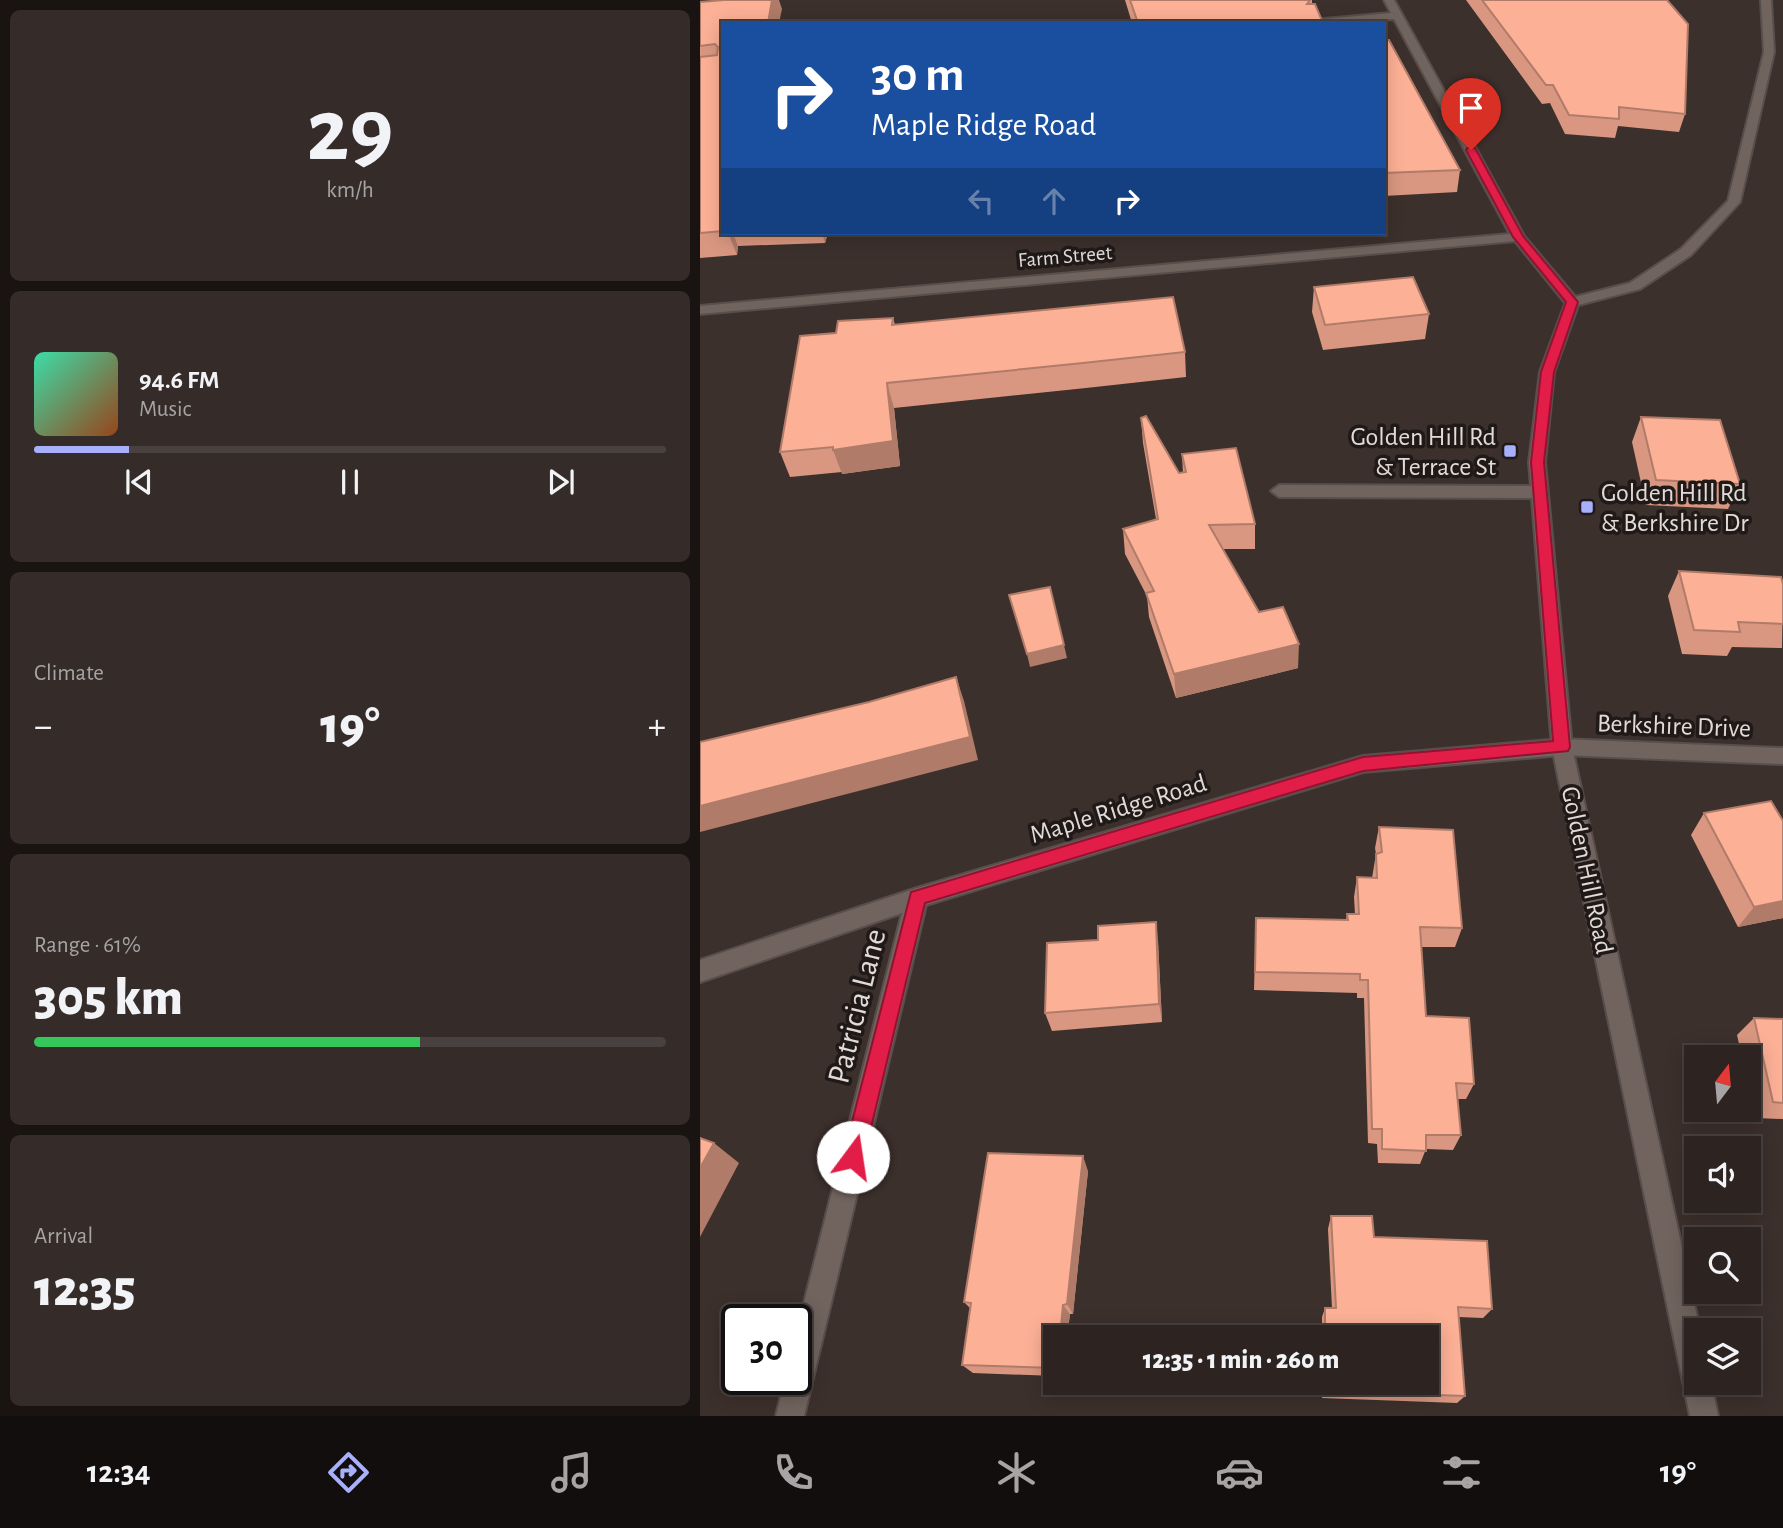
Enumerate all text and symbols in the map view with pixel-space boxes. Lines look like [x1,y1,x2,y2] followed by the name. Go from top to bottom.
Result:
[756,49,847,140] icon: right
[871,51,965,100] text: 30 m
[1441,78,1501,150] pin
[307,86,393,177] text: 29
[1452,89,1490,127] icon: arrive
[871,109,1096,141] text: Maple Ridge Road
[326,179,374,202] text: km/h
[962,182,1000,220] icon: left
[1035,182,1073,220] icon: ahead
[1108,182,1146,220] icon: right
[1017,242,1113,271] street label: Farm Street
[139,367,219,393] text: 94.6 FM
[139,398,191,421] text: Music
[1350,424,1496,480] place label: Golden Hill Rd & Terrace St
[1502,443,1518,459] marker: Golden Hill Rd & Terrace St
[120,463,158,501] icon: previous
[331,463,369,501] icon: pause
[542,463,580,501] icon: next
[1601,480,1749,536] place label: Golden Hill Rd & Berkshire Dr
[1579,499,1595,515] marker: Golden Hill Rd & Berkshire Dr
[34,662,104,685] text: Climate
[320,700,380,752] text: 19°
[34,708,52,746] text: −
[648,708,666,746] text: +
[1596,710,1751,742] street label: Berkshire Drive
[1027,770,1210,848] street label: Maple Ridge Road
[1557,784,1617,956] street label: Golden Hill Road
[822,926,892,1087] street label: Patricia Lane
[34,934,141,957] text: Range · 61%
[34,972,183,1024] text: 305 km
[1684,1045,1760,1122] north arrow
[1684,1045,1761,1395] map controls
[816,1120,890,1194] position arrow
[1684,1136,1761,1213] button: sound
[34,1225,93,1248] text: Arrival
[1684,1227,1761,1304] button: search
[34,1263,136,1315] text: 12:35
[721,1304,812,1395] speed limit sign: 30
[1684,1318,1761,1395] button: layers
[1143,1347,1339,1373] text: 12:35 · 1 min · 260 m
[324,1448,373,1497] icon: directions
[547,1448,596,1497] icon: music
[769,1448,818,1497] icon: phone
[992,1448,1041,1497] icon: climate
[1215,1448,1264,1497] icon: car
[1437,1448,1486,1497] icon: filters
[87,1456,151,1488] text: 12:34
[1660,1456,1696,1488] text: 19°

